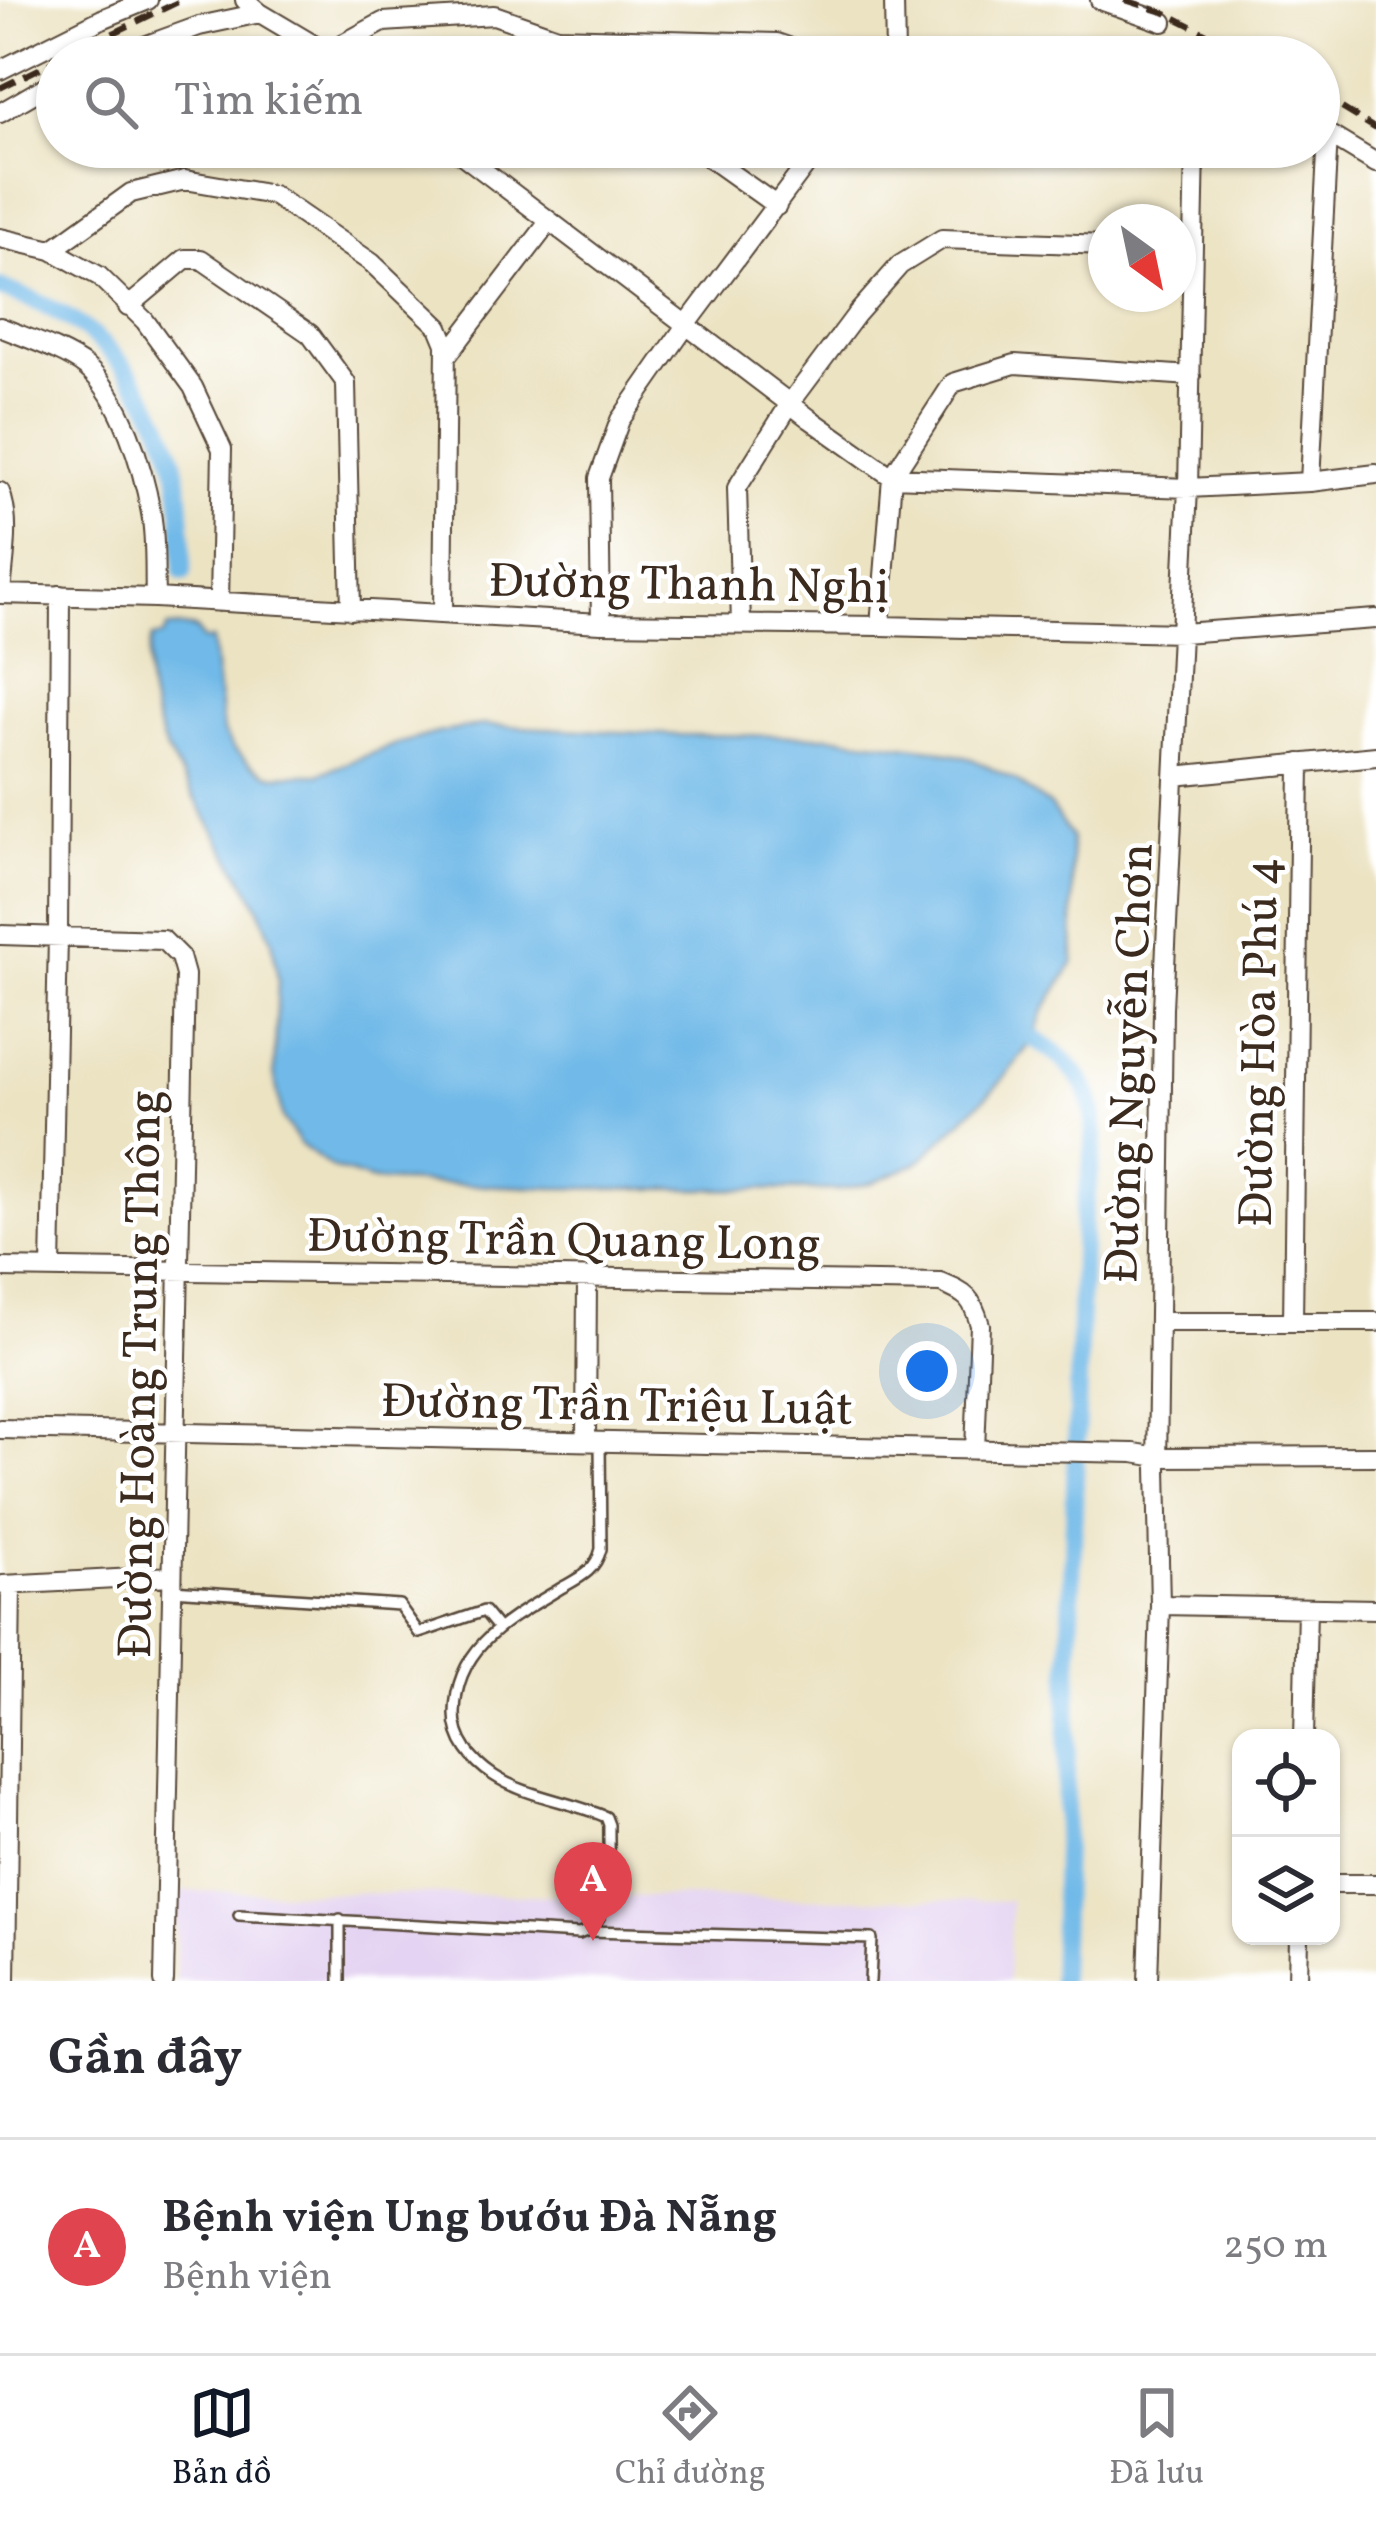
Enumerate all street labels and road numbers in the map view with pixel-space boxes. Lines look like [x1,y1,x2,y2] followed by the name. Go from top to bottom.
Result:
[488,550,890,623] street label: Đường Thanh Nghị
[1090,842,1173,1285] street label: Đường Nguyễn Chơn
[1225,857,1298,1228] street label: Đường Hòa Phú 4
[104,1089,181,1659] street label: Đường Hoàng Trung Thông
[306,1205,822,1280] street label: Đường Trần Quang Long
[380,1370,854,1445] street label: Đường Trần Triệu Luật

